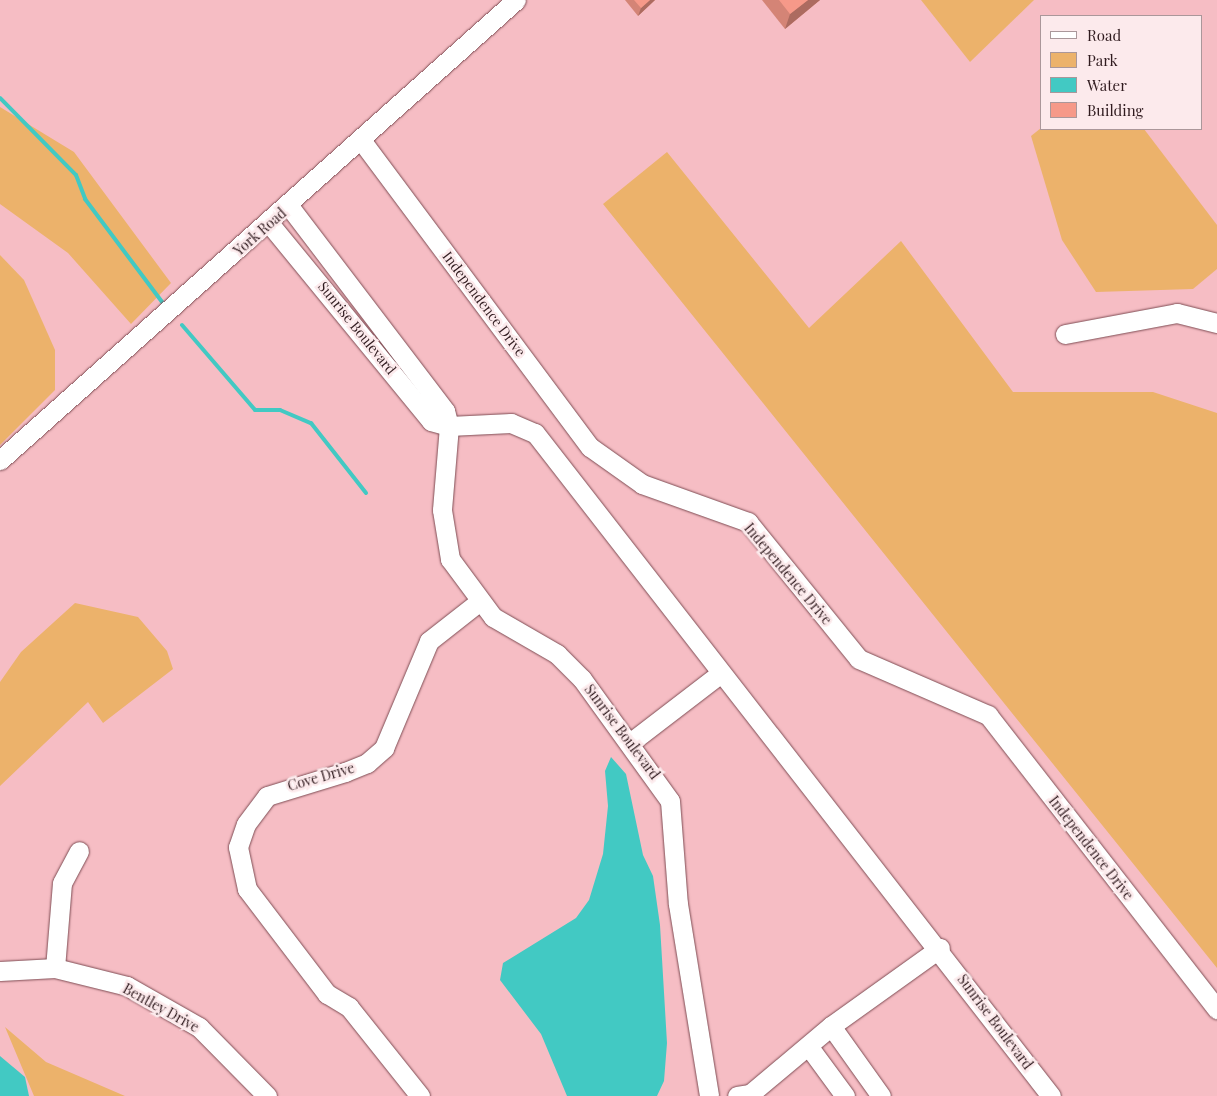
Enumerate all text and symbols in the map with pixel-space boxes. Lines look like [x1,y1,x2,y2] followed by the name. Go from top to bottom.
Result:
[1040,15,1202,130] legend
[1087,25,1121,45] text: Road
[1087,50,1118,70] text: Park
[1087,75,1127,95] text: Water
[1087,100,1143,120] text: Building
[230,205,290,259] street label: York Road
[439,248,529,360] street label: Independence Drive
[314,278,400,378] street label: Sunrise Boulevard
[741,520,835,628] street label: Independence Drive
[581,681,663,783] street label: Sunrise Boulevard
[286,759,356,795] street label: Cove Drive
[1045,793,1137,903] street label: Independence Drive
[954,971,1036,1073] street label: Sunrise Boulevard
[120,980,202,1036] street label: Bentley Drive

